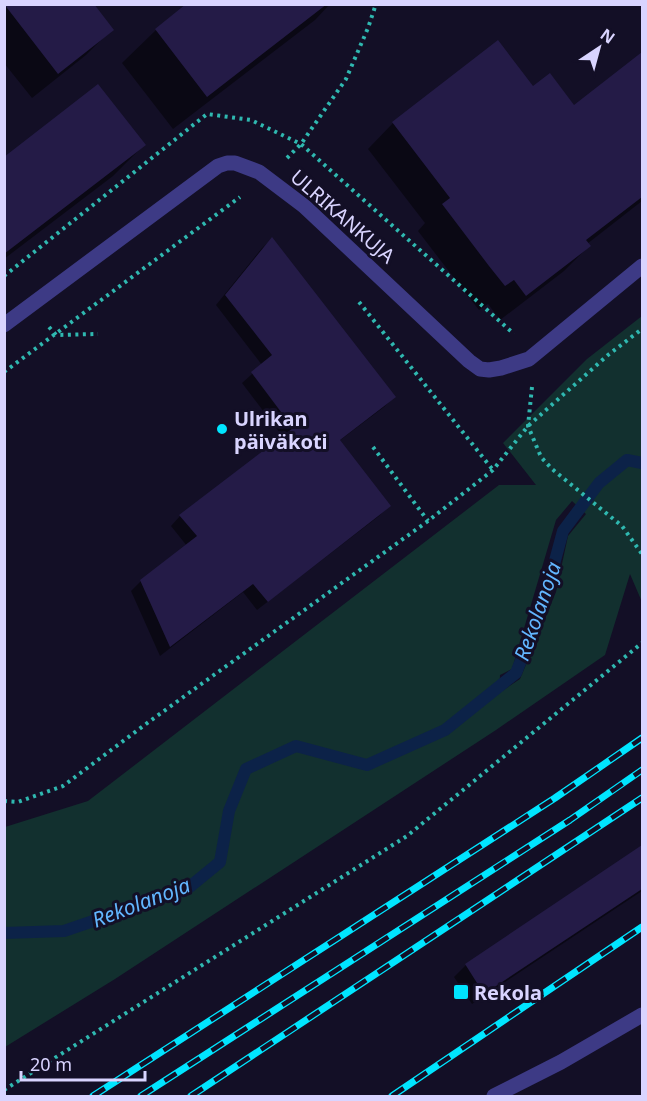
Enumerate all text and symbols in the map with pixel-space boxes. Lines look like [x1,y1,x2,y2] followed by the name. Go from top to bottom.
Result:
[569,18,629,78] north arrow
[596,23,620,49] text: N
[285,163,401,269] street label: ULRIKANKUJA
[234,405,328,455] place label: Ulrikan päiväkoti
[215,422,229,436] marker: Ulrikan päiväkoti
[507,558,567,664] water label: Rekolanoja
[88,870,194,934] water label: Rekolanoja
[474,979,542,1006] place label: Rekola
[452,983,470,1001] marker: Rekola
[21,1044,146,1082] scale bar
[30,1052,72,1076] text: 20 m

